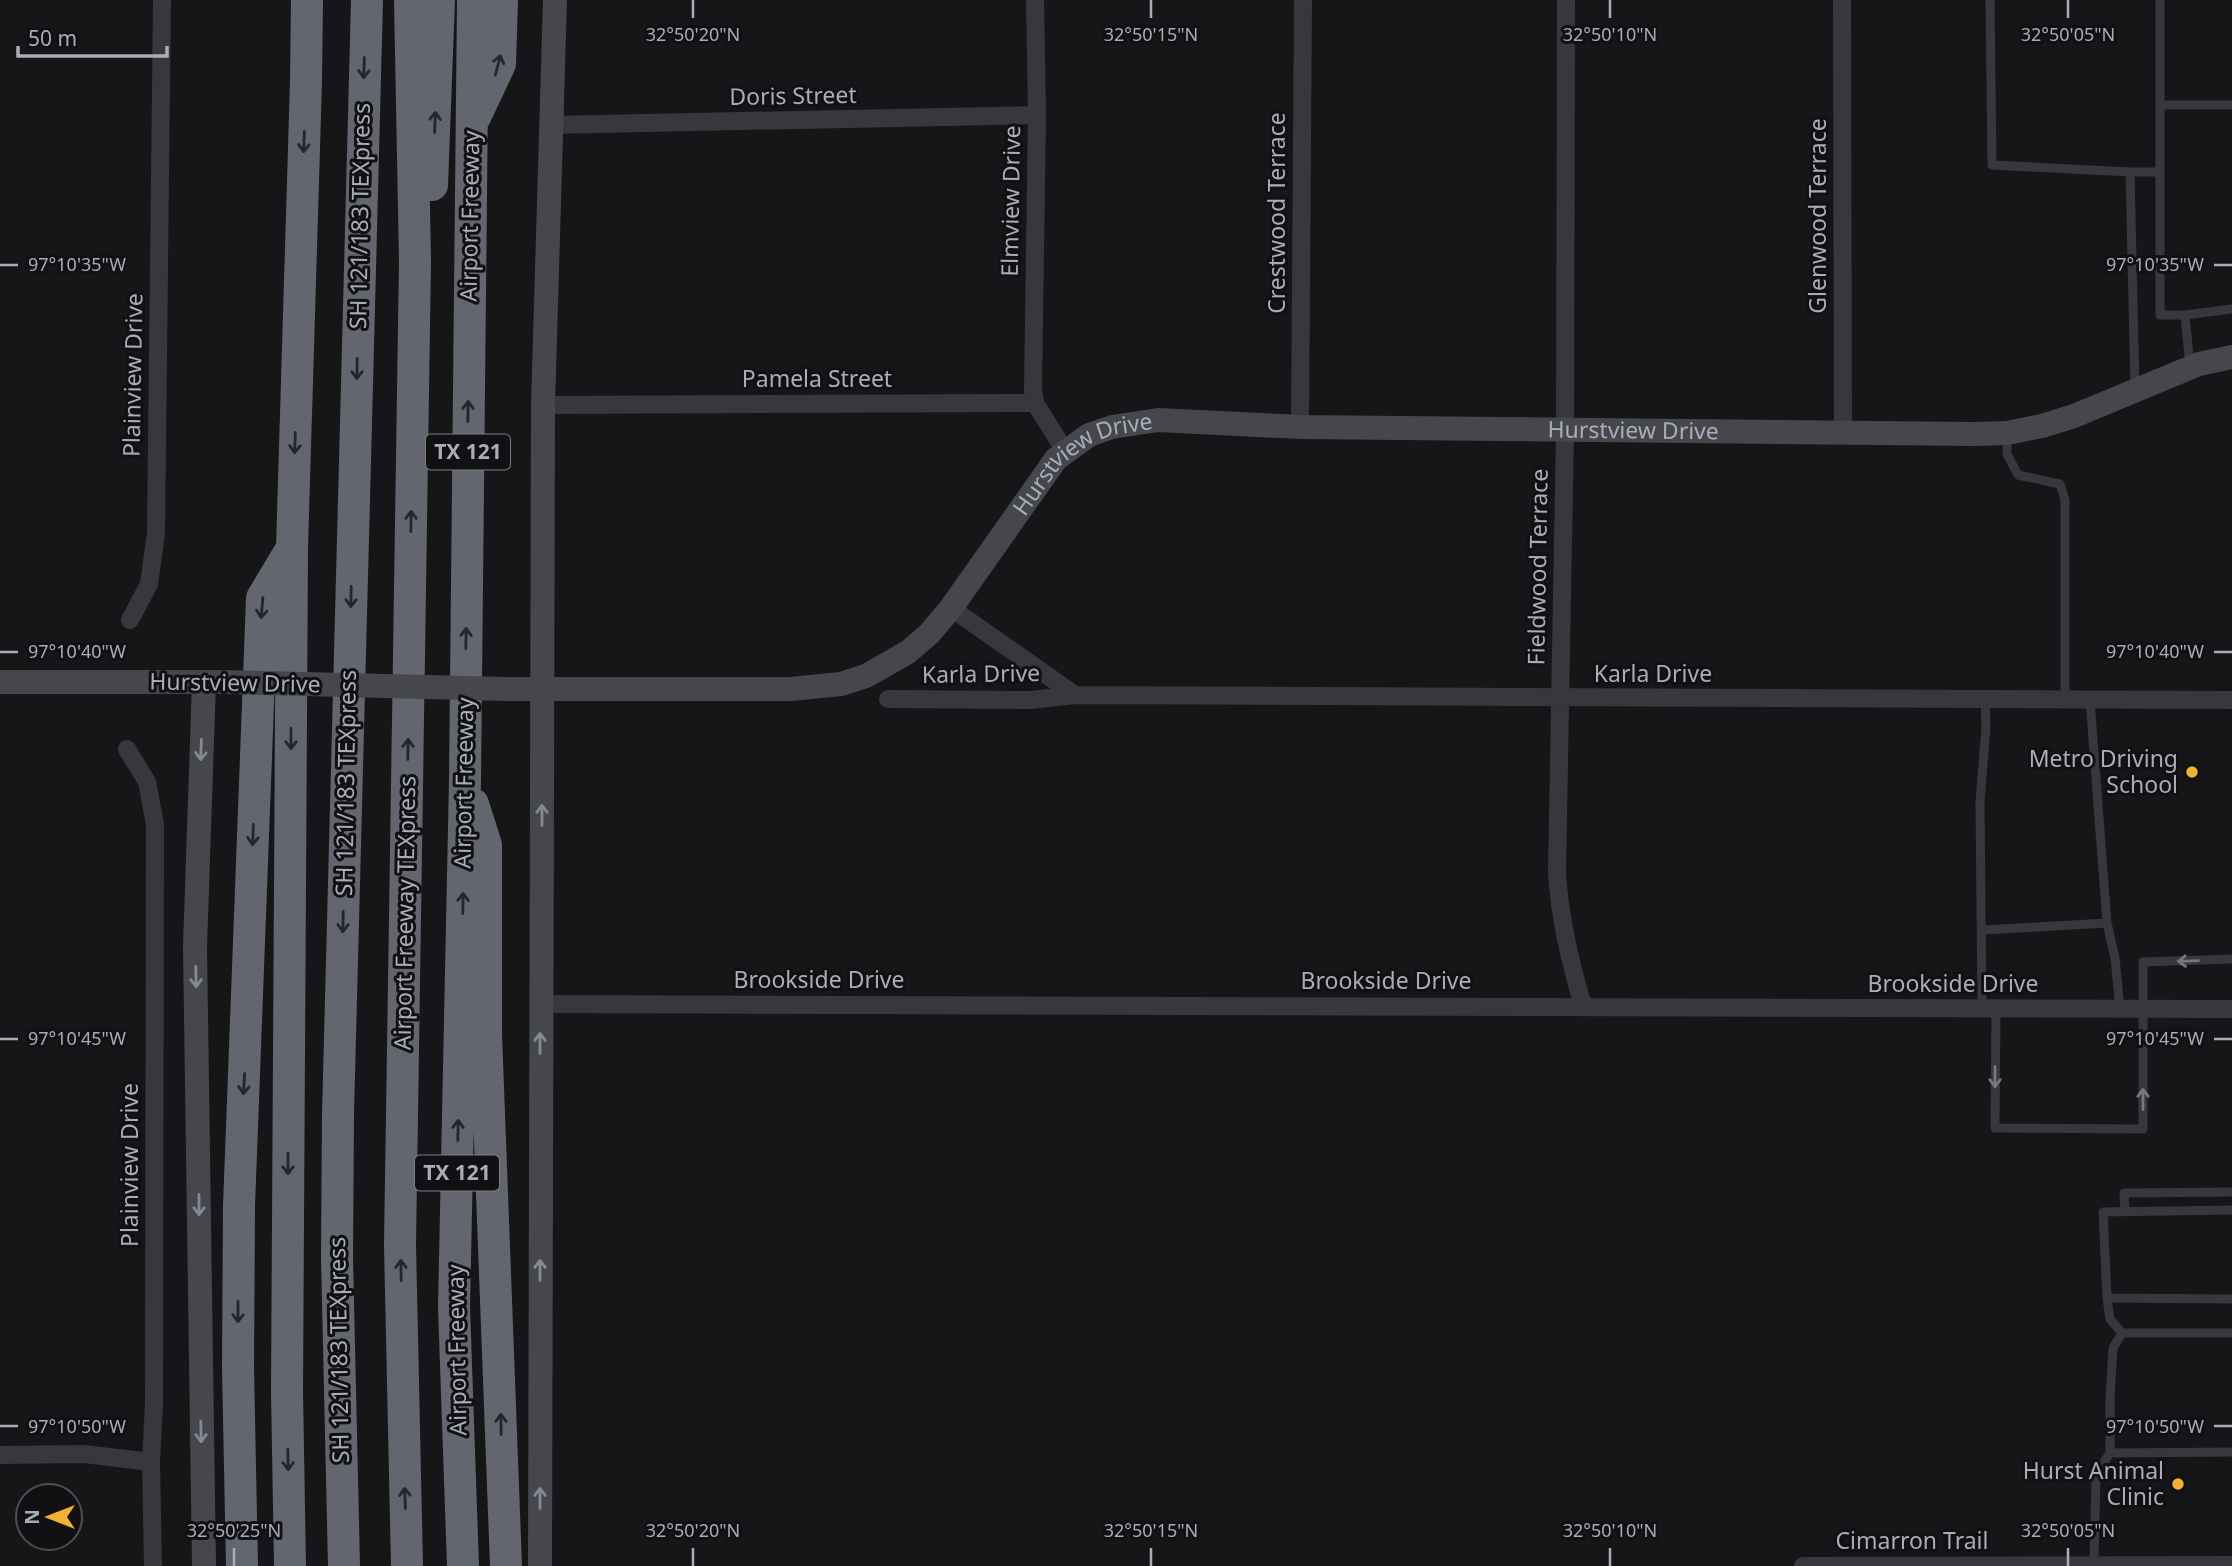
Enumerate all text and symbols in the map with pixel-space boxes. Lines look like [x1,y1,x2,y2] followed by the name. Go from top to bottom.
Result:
[18,14,166,58] scale bar
[646,22,740,46] text: 32°50'20"N
[1104,22,1198,46] text: 32°50'15"N
[1563,22,1657,46] text: 32°50'10"N
[2021,22,2115,46] text: 32°50'05"N
[28,24,77,52] text: 50 m
[492,55,505,77] one-way arrow
[357,56,371,79] one-way arrow
[729,78,857,112] street label: Doris Street
[341,103,377,329] street label: SH 121/183 TEXpress
[428,110,441,133] one-way arrow
[1260,112,1292,314] street label: Crestwood Terrace
[1801,118,1833,314] street label: Glenwood Terrace
[993,125,1027,277] street label: Elmview Drive
[298,130,311,153] one-way arrow
[452,130,486,302] street label: Airport Freeway
[28,252,126,276] text: 97°10'35"W
[2106,252,2204,276] text: 97°10'35"W
[115,293,149,457] street label: Plainview Drive
[350,357,363,380] one-way arrow
[742,362,892,394] street label: Pamela Street
[462,399,475,422] one-way arrow
[1004,404,1154,521] street label: Hurstview Drive
[1547,413,1719,446] street label: Hurstview Drive
[289,431,302,454] one-way arrow
[426,434,510,470] road number: TX 121
[1519,468,1555,666] street label: Fieldwood Terrace
[404,510,418,533] one-way arrow
[344,585,358,608] one-way arrow
[255,596,268,619] one-way arrow
[459,627,473,650] one-way arrow
[28,639,126,663] text: 97°10'40"W
[2106,639,2204,663] text: 97°10'40"W
[922,656,1040,690] street label: Karla Drive
[1594,657,1712,689] street label: Karla Drive
[149,665,321,699] street label: Hurstview Drive
[327,670,363,896] street label: SH 121/183 TEXpress
[446,697,480,869] street label: Airport Freeway
[284,727,298,750] one-way arrow
[195,738,208,761] one-way arrow
[401,738,415,761] one-way arrow
[2029,742,2178,800] place label: Metro Driving School
[2184,764,2200,780] marker: Metro Driving School
[386,776,422,1050] street label: Airport Freeway TEXpress
[535,804,549,827] one-way arrow
[247,823,260,846] one-way arrow
[456,892,469,915] one-way arrow
[336,910,350,933] one-way arrow
[2176,954,2199,967] one-way arrow
[733,963,905,995] street label: Brookside Drive
[1300,964,1472,996] street label: Brookside Drive
[189,966,203,989] one-way arrow
[1867,967,2039,999] street label: Brookside Drive
[28,1026,126,1050] text: 97°10'45"W
[2106,1026,2204,1050] text: 97°10'45"W
[533,1032,547,1055] one-way arrow
[1988,1065,2002,1088] one-way arrow
[237,1073,250,1095] one-way arrow
[113,1083,145,1247] street label: Plainview Drive
[2136,1088,2150,1111] one-way arrow
[451,1119,465,1142] one-way arrow
[281,1152,295,1175] one-way arrow
[415,1156,499,1190] road number: TX 121
[192,1193,206,1216] one-way arrow
[320,1237,356,1463] street label: SH 121/183 TEXpress
[394,1259,408,1282] one-way arrow
[533,1259,547,1282] one-way arrow
[439,1264,473,1436] street label: Airport Freeway
[231,1300,245,1323] one-way arrow
[494,1413,508,1436] one-way arrow
[28,1414,126,1438] text: 97°10'50"W
[2106,1414,2204,1438] text: 97°10'50"W
[194,1420,208,1443] one-way arrow
[281,1448,295,1471] one-way arrow
[2023,1454,2164,1512] place label: Hurst Animal Clinic
[2170,1476,2186,1492] marker: Hurst Animal Clinic
[14,1482,84,1552] north arrow
[398,1487,411,1510] one-way arrow
[533,1487,547,1510] one-way arrow
[19,1509,45,1525] text: N
[187,1518,281,1542] text: 32°50'25"N
[646,1518,740,1542] text: 32°50'20"N
[1104,1518,1198,1542] text: 32°50'15"N
[1563,1518,1657,1542] text: 32°50'10"N
[2021,1518,2115,1542] text: 32°50'05"N
[1836,1524,1988,1556] street label: Cimarron Trail

